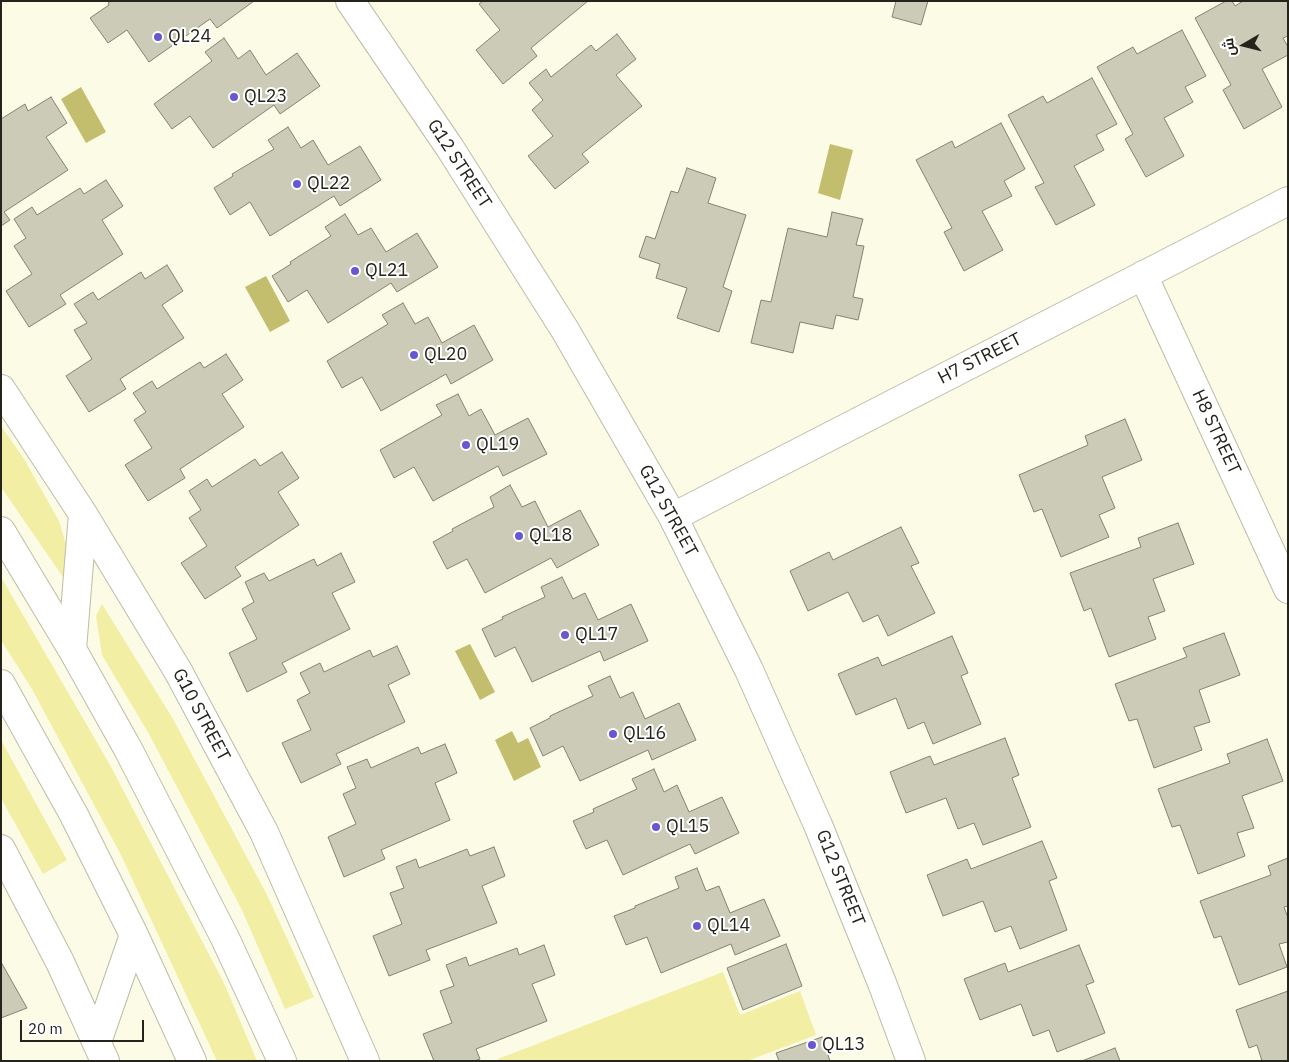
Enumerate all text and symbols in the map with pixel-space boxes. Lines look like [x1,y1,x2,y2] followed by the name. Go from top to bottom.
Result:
[1219,20,1269,70] north arrow
[168,26,211,48] place label: QL24
[152,31,164,43] marker: QL24
[1219,37,1239,57] text: ش
[244,86,287,108] place label: QL23
[228,91,240,103] marker: QL23
[422,115,496,213] street label: G12 STREET
[307,173,350,195] place label: QL22
[291,178,303,190] marker: QL22
[365,260,408,282] place label: QL21
[349,265,361,277] marker: QL21
[935,329,1025,389] street label: H7 STREET
[424,344,467,366] place label: QL20
[408,349,420,361] marker: QL20
[1187,386,1245,478] street label: H8 STREET
[476,434,519,456] place label: QL19
[460,439,472,451] marker: QL19
[634,461,702,561] street label: G12 STREET
[529,525,572,547] place label: QL18
[513,530,525,542] marker: QL18
[575,624,618,646] place label: QL17
[559,629,571,641] marker: QL17
[168,665,234,765] street label: G10 STREET
[623,723,666,745] place label: QL16
[607,728,619,740] marker: QL16
[666,816,709,838] place label: QL15
[650,821,662,833] marker: QL15
[811,827,869,929] street label: G12 STREET
[707,915,750,937] place label: QL14
[691,920,703,932] marker: QL14
[22,1010,146,1042] scale bar
[28,1019,63,1038] text: 20 m
[822,1034,865,1056] place label: QL13
[806,1039,818,1051] marker: QL13

